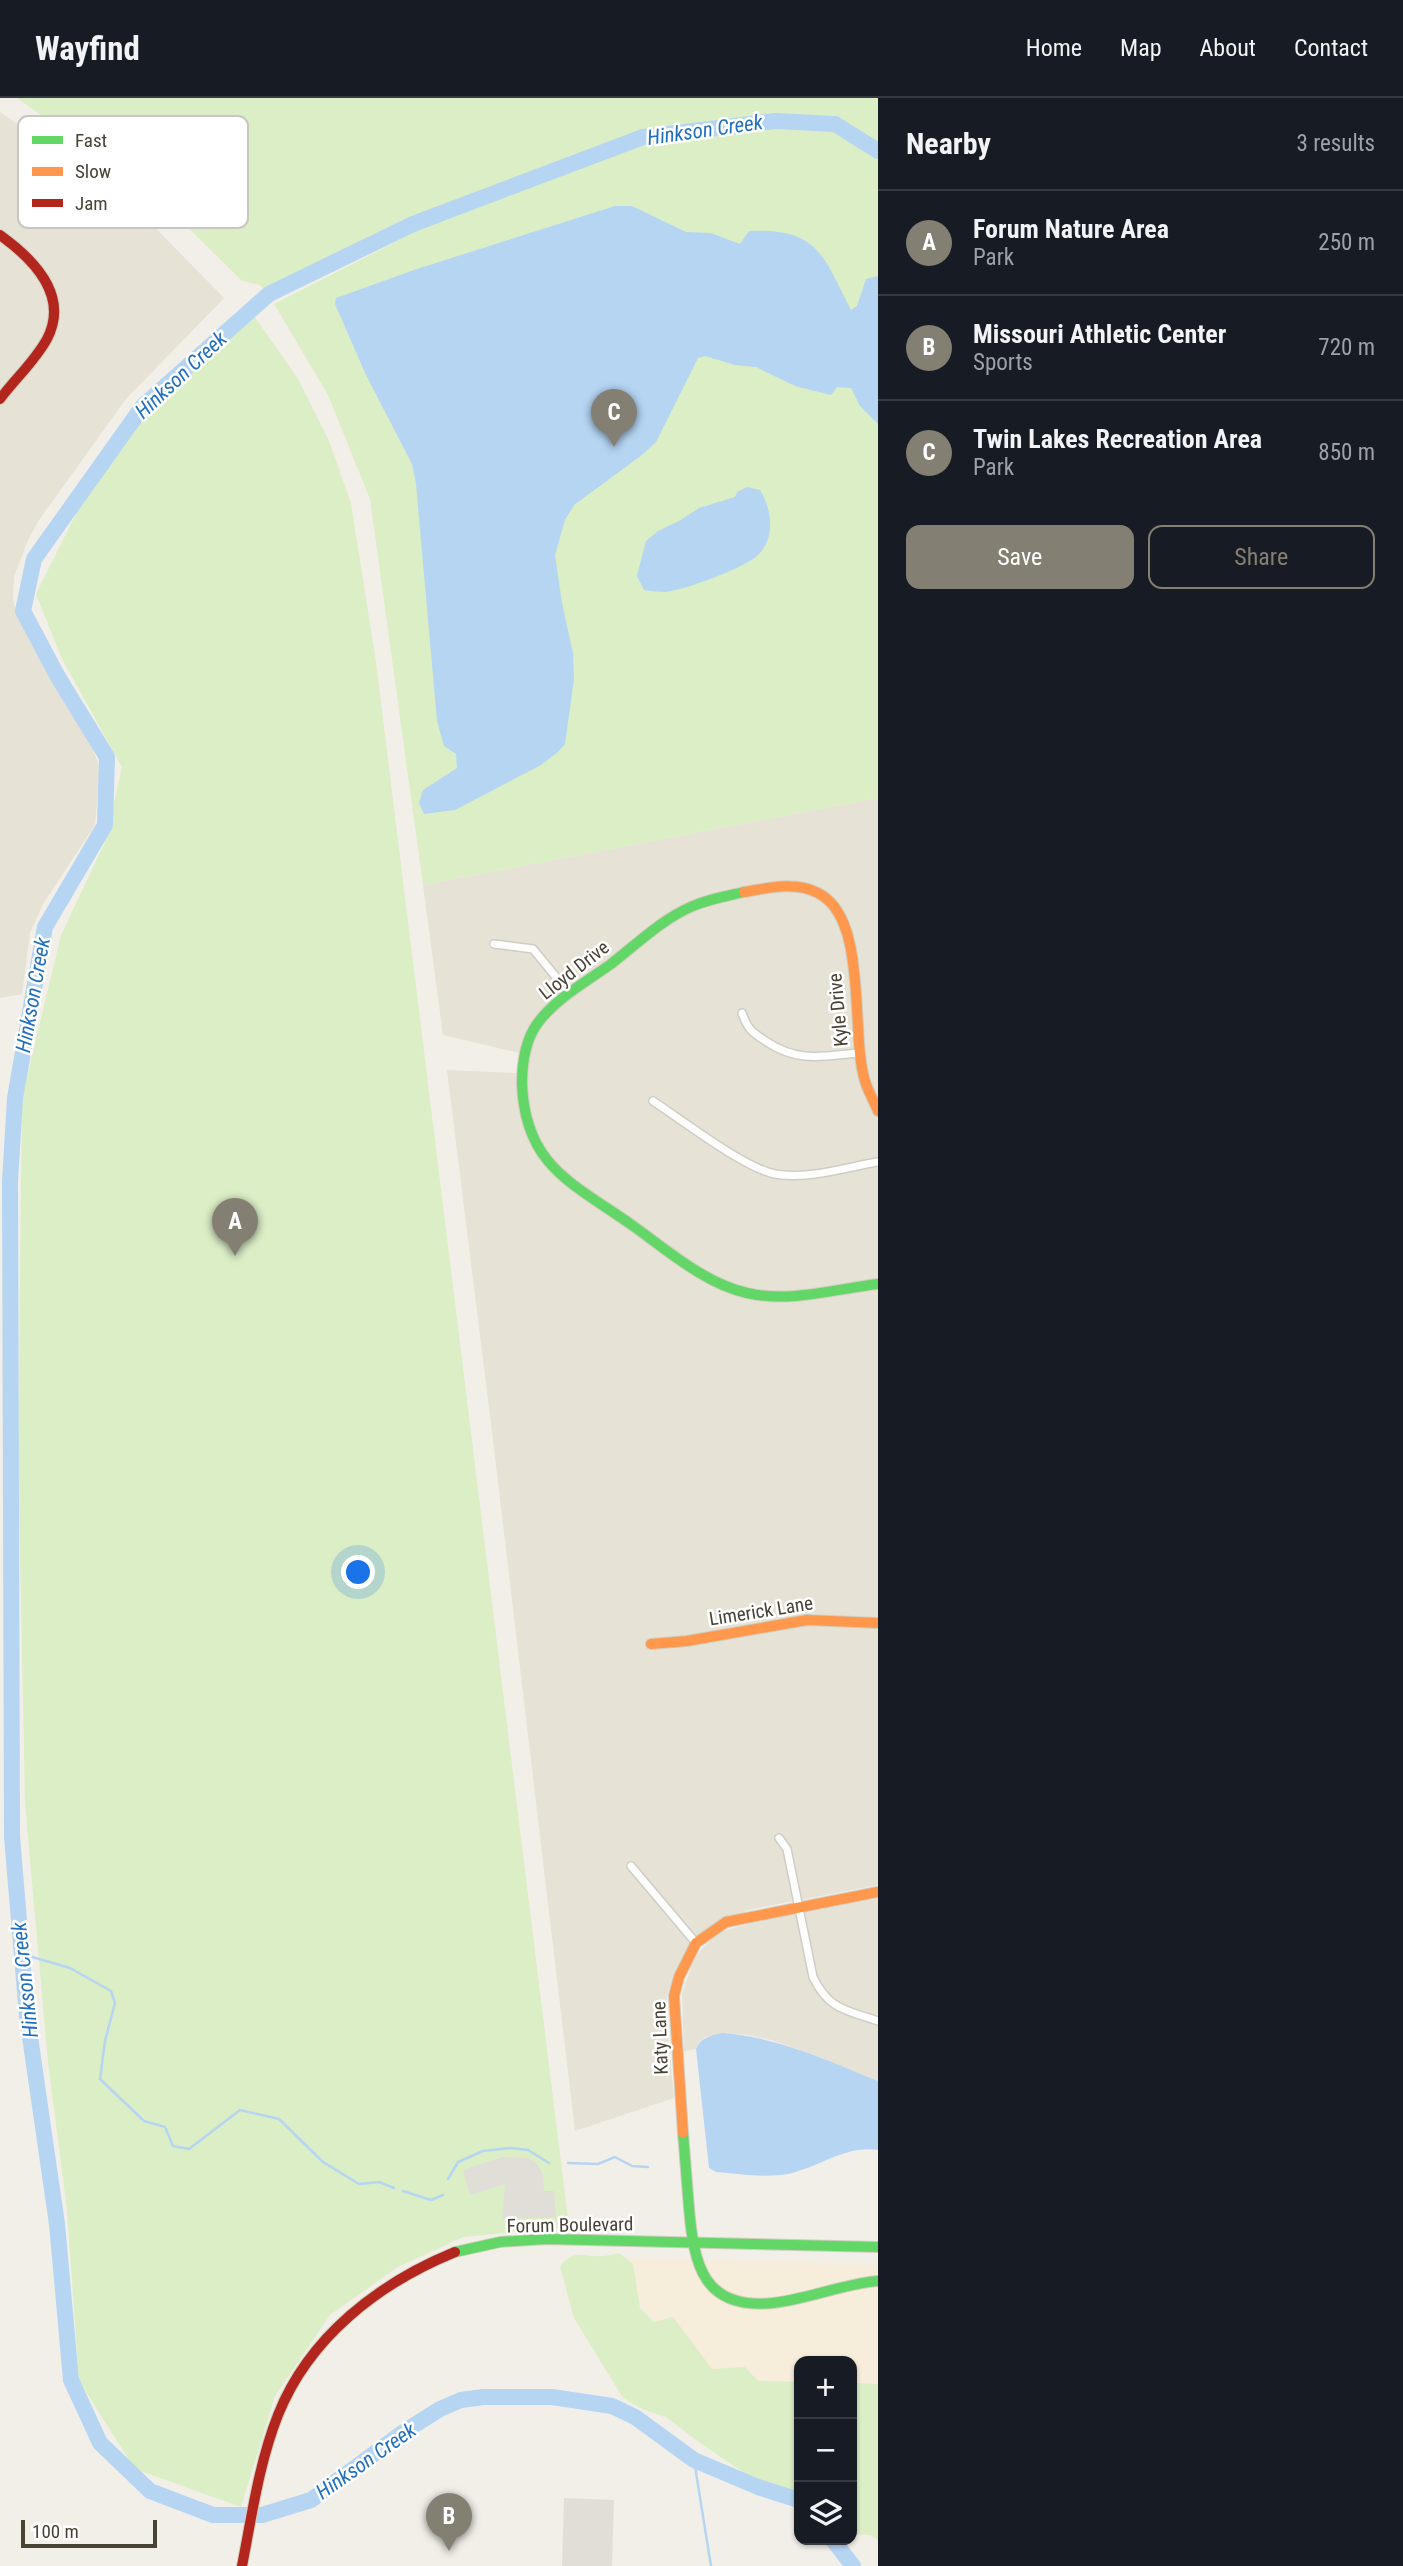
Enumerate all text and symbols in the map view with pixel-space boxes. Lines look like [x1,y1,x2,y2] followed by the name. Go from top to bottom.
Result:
[35,29,140,68] text: Wayfind
[1026,34,1082,62] text: Home
[1120,34,1162,62] text: Map
[1200,34,1256,62] text: About
[1294,34,1368,62] text: Contact
[646,110,765,150] water label: Hinkson Creek
[18,116,248,228] legend
[906,126,991,161] text: Nearby
[75,129,107,152] text: Fast
[1297,130,1375,157] text: 3 results
[75,160,111,183] text: Slow
[75,192,108,215] text: Jam
[973,214,1169,244] text: Forum Nature Area
[922,229,936,256] text: A
[1318,229,1375,256] text: 250 m
[973,244,1014,271] text: Park
[973,319,1226,349] text: Missouri Athletic Center
[130,326,232,423] water label: Hinkson Creek
[923,334,935,361] text: B
[1318,334,1375,361] text: 720 m
[973,349,1033,376] text: Sports
[591,389,637,447] pin: C
[973,424,1262,454] text: Twin Lakes Recreation Area
[922,439,936,466] text: C
[1318,439,1375,466] text: 850 m
[973,454,1014,481] text: Park
[906,525,1134,589] button: Save
[1148,525,1375,589] button: Share
[11,935,55,1054] water label: Hinkson Creek
[535,936,614,1004] street label: Lloyd Drive
[823,972,853,1048] street label: Kyle Drive
[212,1198,258,1256] pin: A
[341,1555,375,1589] your location
[707,1591,815,1631] street label: Limerick Lane
[7,1920,43,2039] water label: Hinkson Creek
[647,2001,673,2075] street label: Katy Lane
[507,2212,633,2238] street label: Forum Boulevard
[794,2356,857,2545] map controls
[794,2356,857,2419] button: +
[311,2417,421,2504] water label: Hinkson Creek
[794,2419,857,2482] button: −
[794,2482,857,2545] button: layers
[426,2493,472,2551] pin: B
[21,2517,158,2549] scale bar
[32,2520,79,2543] text: 100 m

